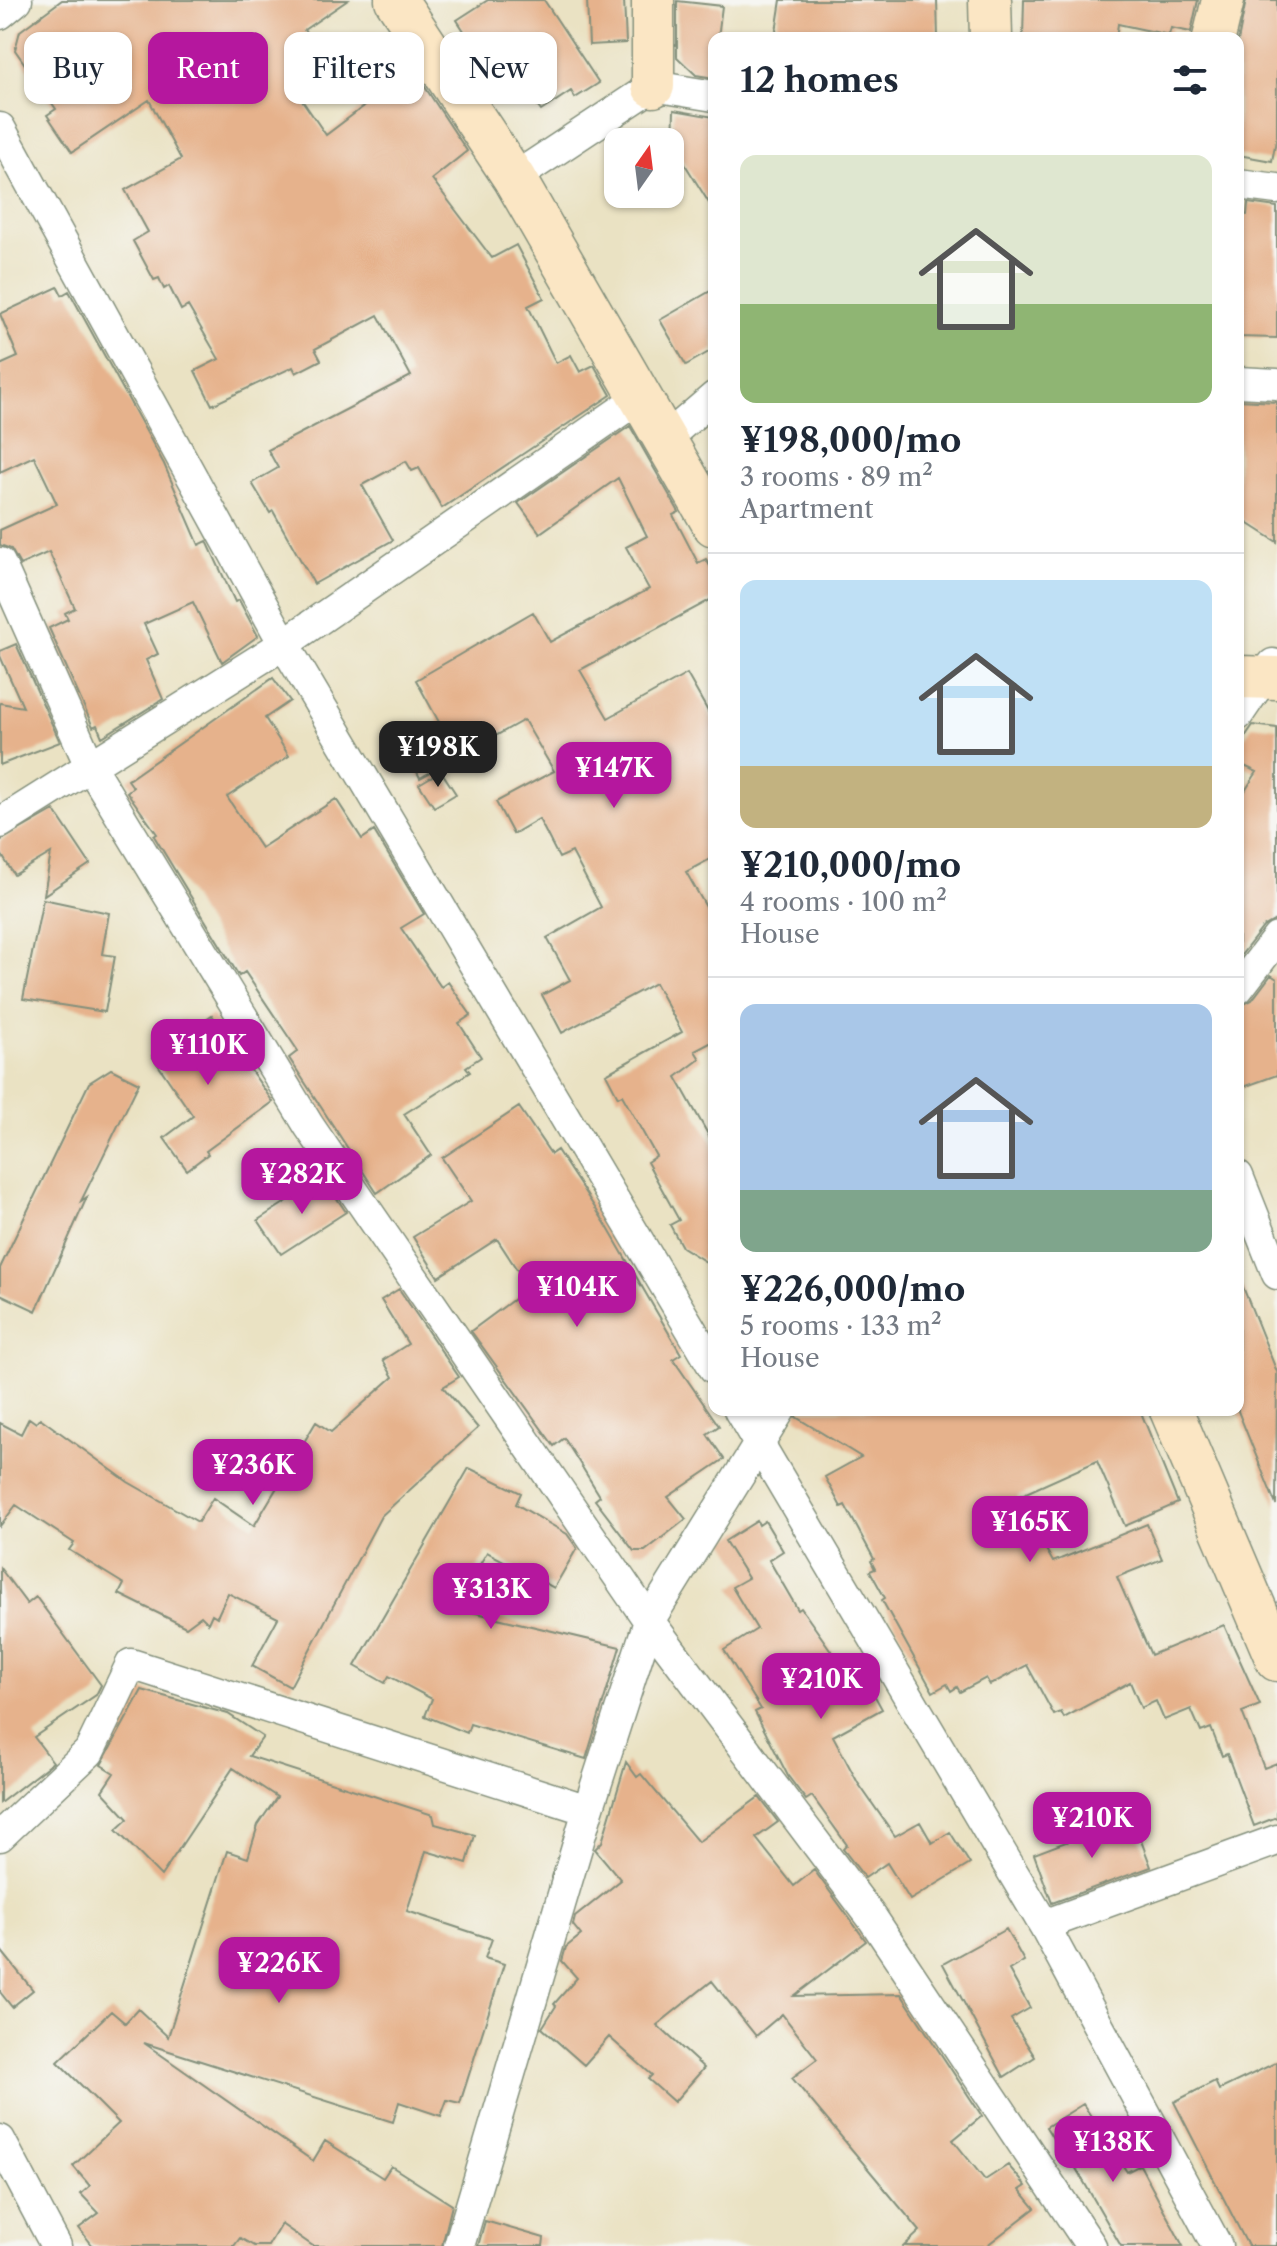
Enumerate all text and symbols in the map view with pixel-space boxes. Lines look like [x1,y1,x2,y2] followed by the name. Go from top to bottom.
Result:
[24,32,132,104] chip: Buy
[148,32,268,104] chip: Rent
[284,32,424,104] chip: Filters
[440,32,557,104] chip: New
[1168,58,1212,102] icon: filters
[740,59,899,101] text: 12 homes
[604,128,684,208] north arrow
[604,128,684,208] map controls
[904,207,1048,351] icon: home
[740,419,961,461] text: ¥198,000/mo
[740,461,933,493] text: 3 rooms · 89 m²
[740,493,873,525] text: Apartment
[904,632,1048,776] icon: home
[382,721,494,789] pin: ¥198K
[397,731,479,763] text: ¥198K
[558,742,670,810] pin: ¥147K
[574,752,654,784] text: ¥147K
[740,844,961,886] text: ¥210,000/mo
[740,886,947,918] text: 4 rooms · 100 m²
[740,918,820,950] text: House
[152,1019,264,1087] pin: ¥110K
[169,1029,247,1061] text: ¥110K
[904,1056,1048,1200] icon: home
[246,1148,358,1216] pin: ¥282K
[259,1158,345,1190] text: ¥282K
[521,1261,633,1329] pin: ¥104K
[740,1268,965,1310] text: ¥226,000/mo
[536,1271,618,1303] text: ¥104K
[740,1310,942,1342] text: 5 rooms · 133 m²
[740,1342,820,1374] text: House
[197,1439,309,1507] pin: ¥236K
[211,1449,295,1481] text: ¥236K
[974,1496,1086,1564] pin: ¥165K
[990,1506,1070,1538] text: ¥165K
[435,1563,547,1631] pin: ¥313K
[451,1573,531,1605] text: ¥313K
[765,1653,877,1721] pin: ¥210K
[780,1663,862,1695] text: ¥210K
[1036,1792,1148,1860] pin: ¥210K
[1051,1802,1133,1834] text: ¥210K
[223,1937,335,2005] pin: ¥226K
[237,1947,321,1979] text: ¥226K
[1057,2116,1169,2184] pin: ¥138K
[1073,2126,1153,2158] text: ¥138K

